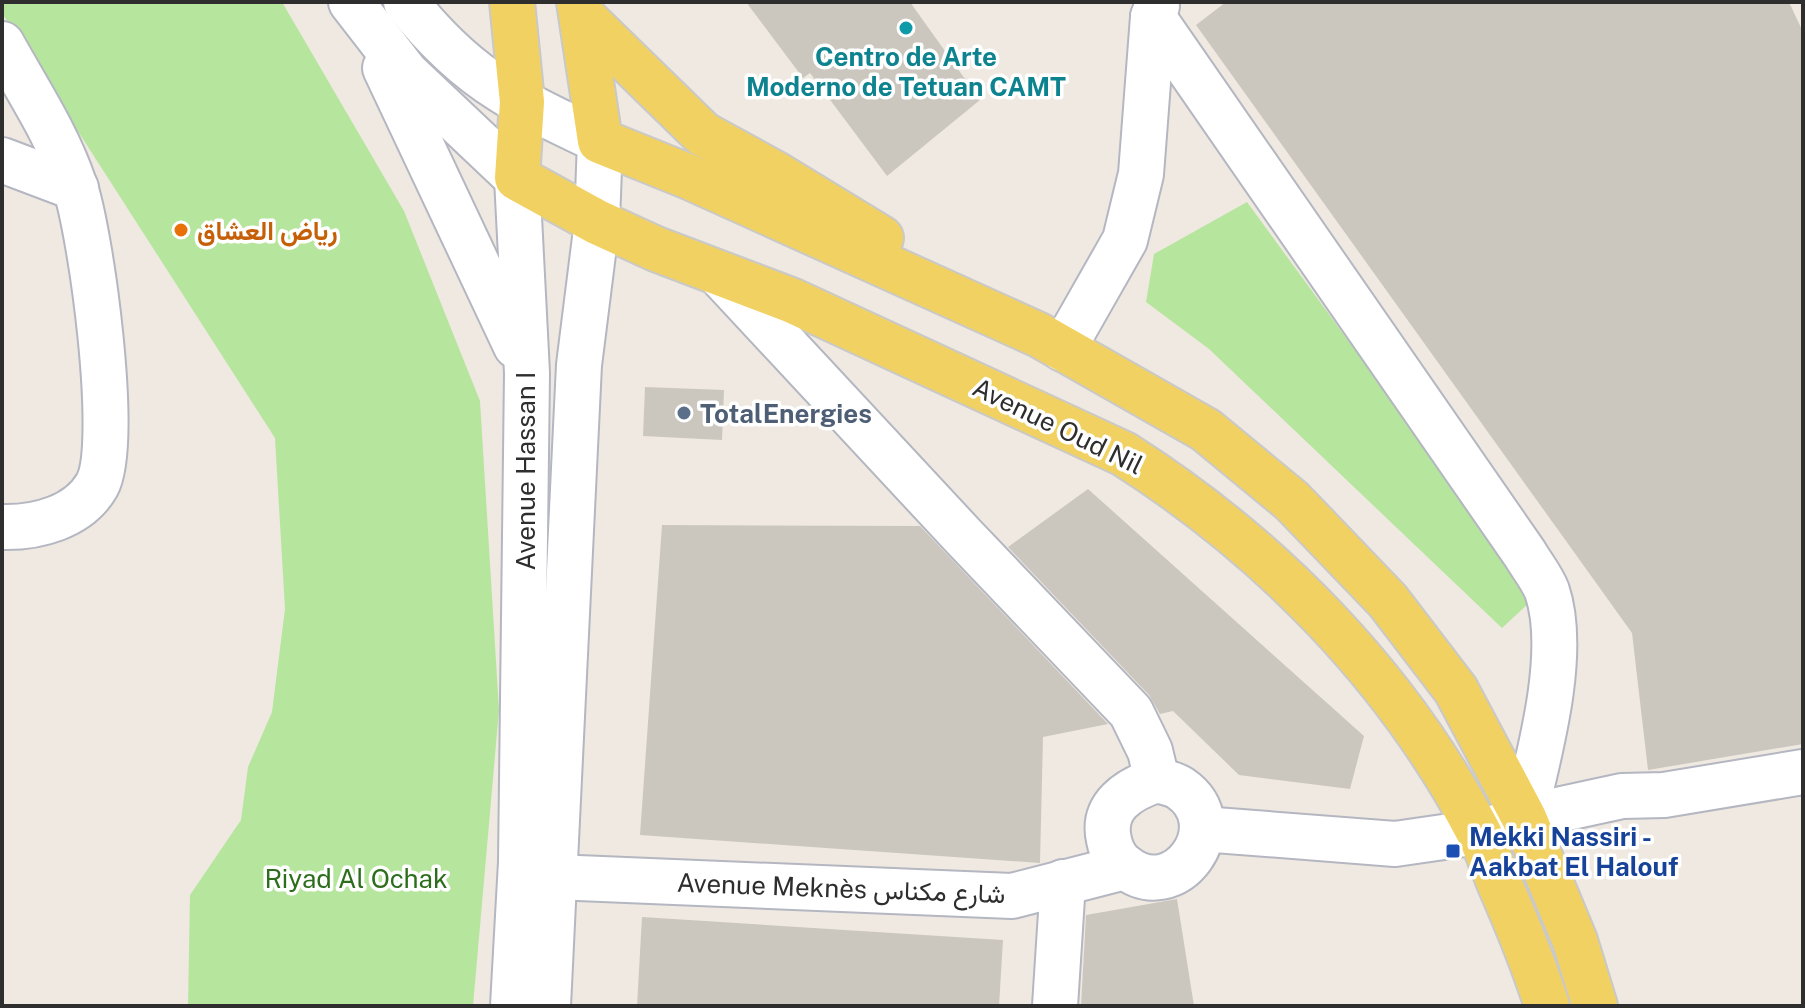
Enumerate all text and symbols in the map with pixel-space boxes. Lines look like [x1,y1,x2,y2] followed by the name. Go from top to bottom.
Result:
[897,19,915,37] marker: Centro de Arte Moderno de Tetuan CAMT
[746,41,1066,102] place label: Centro de Arte Moderno de Tetuan CAMT
[197,215,338,247] place label: رياض العشاق
[172,221,190,239] marker: رياض العشاق
[968,371,1148,481] street label: Avenue Oud Nil
[510,372,541,570] street label: Avenue Hassan I
[700,398,872,429] place label: TotalEnergies
[675,404,693,422] marker: TotalEnergies
[1469,821,1678,882] place label: Mekki Nassiri - Aakbat El Halouf
[1444,842,1462,860] marker: Mekki Nassiri - Aakbat El Halouf
[264,863,448,894] park label: Riyad Al Ochak
[676,867,1006,912] street label: Avenue Meknès شارع مكناس

